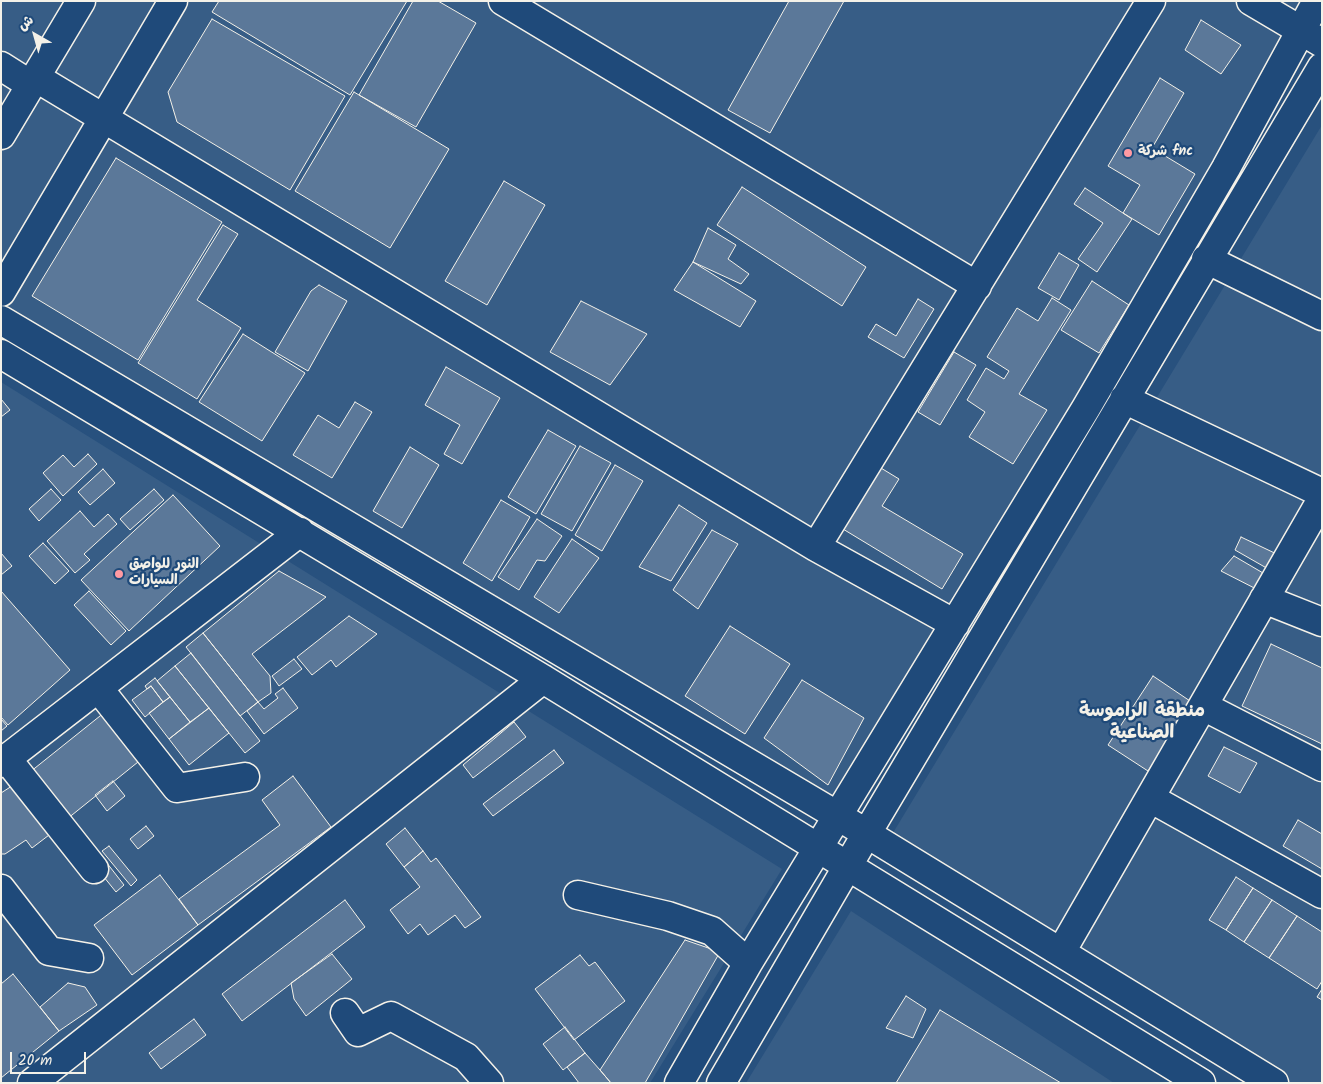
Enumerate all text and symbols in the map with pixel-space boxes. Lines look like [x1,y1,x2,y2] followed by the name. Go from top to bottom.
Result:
[10,10,60,60] north arrow
[13,10,39,37] text: ش
[1138,145,1193,161] place label: شركة fnc
[1122,147,1134,159] marker: شركة fnc
[129,558,199,590] place label: النور للواصق السيارات
[113,568,125,580] marker: النور للواصق السيارات
[1079,702,1205,746] district label: منطقة الراموسة الصناعية
[12,1042,89,1074] scale bar
[18,1049,52,1073] text: 20 m

